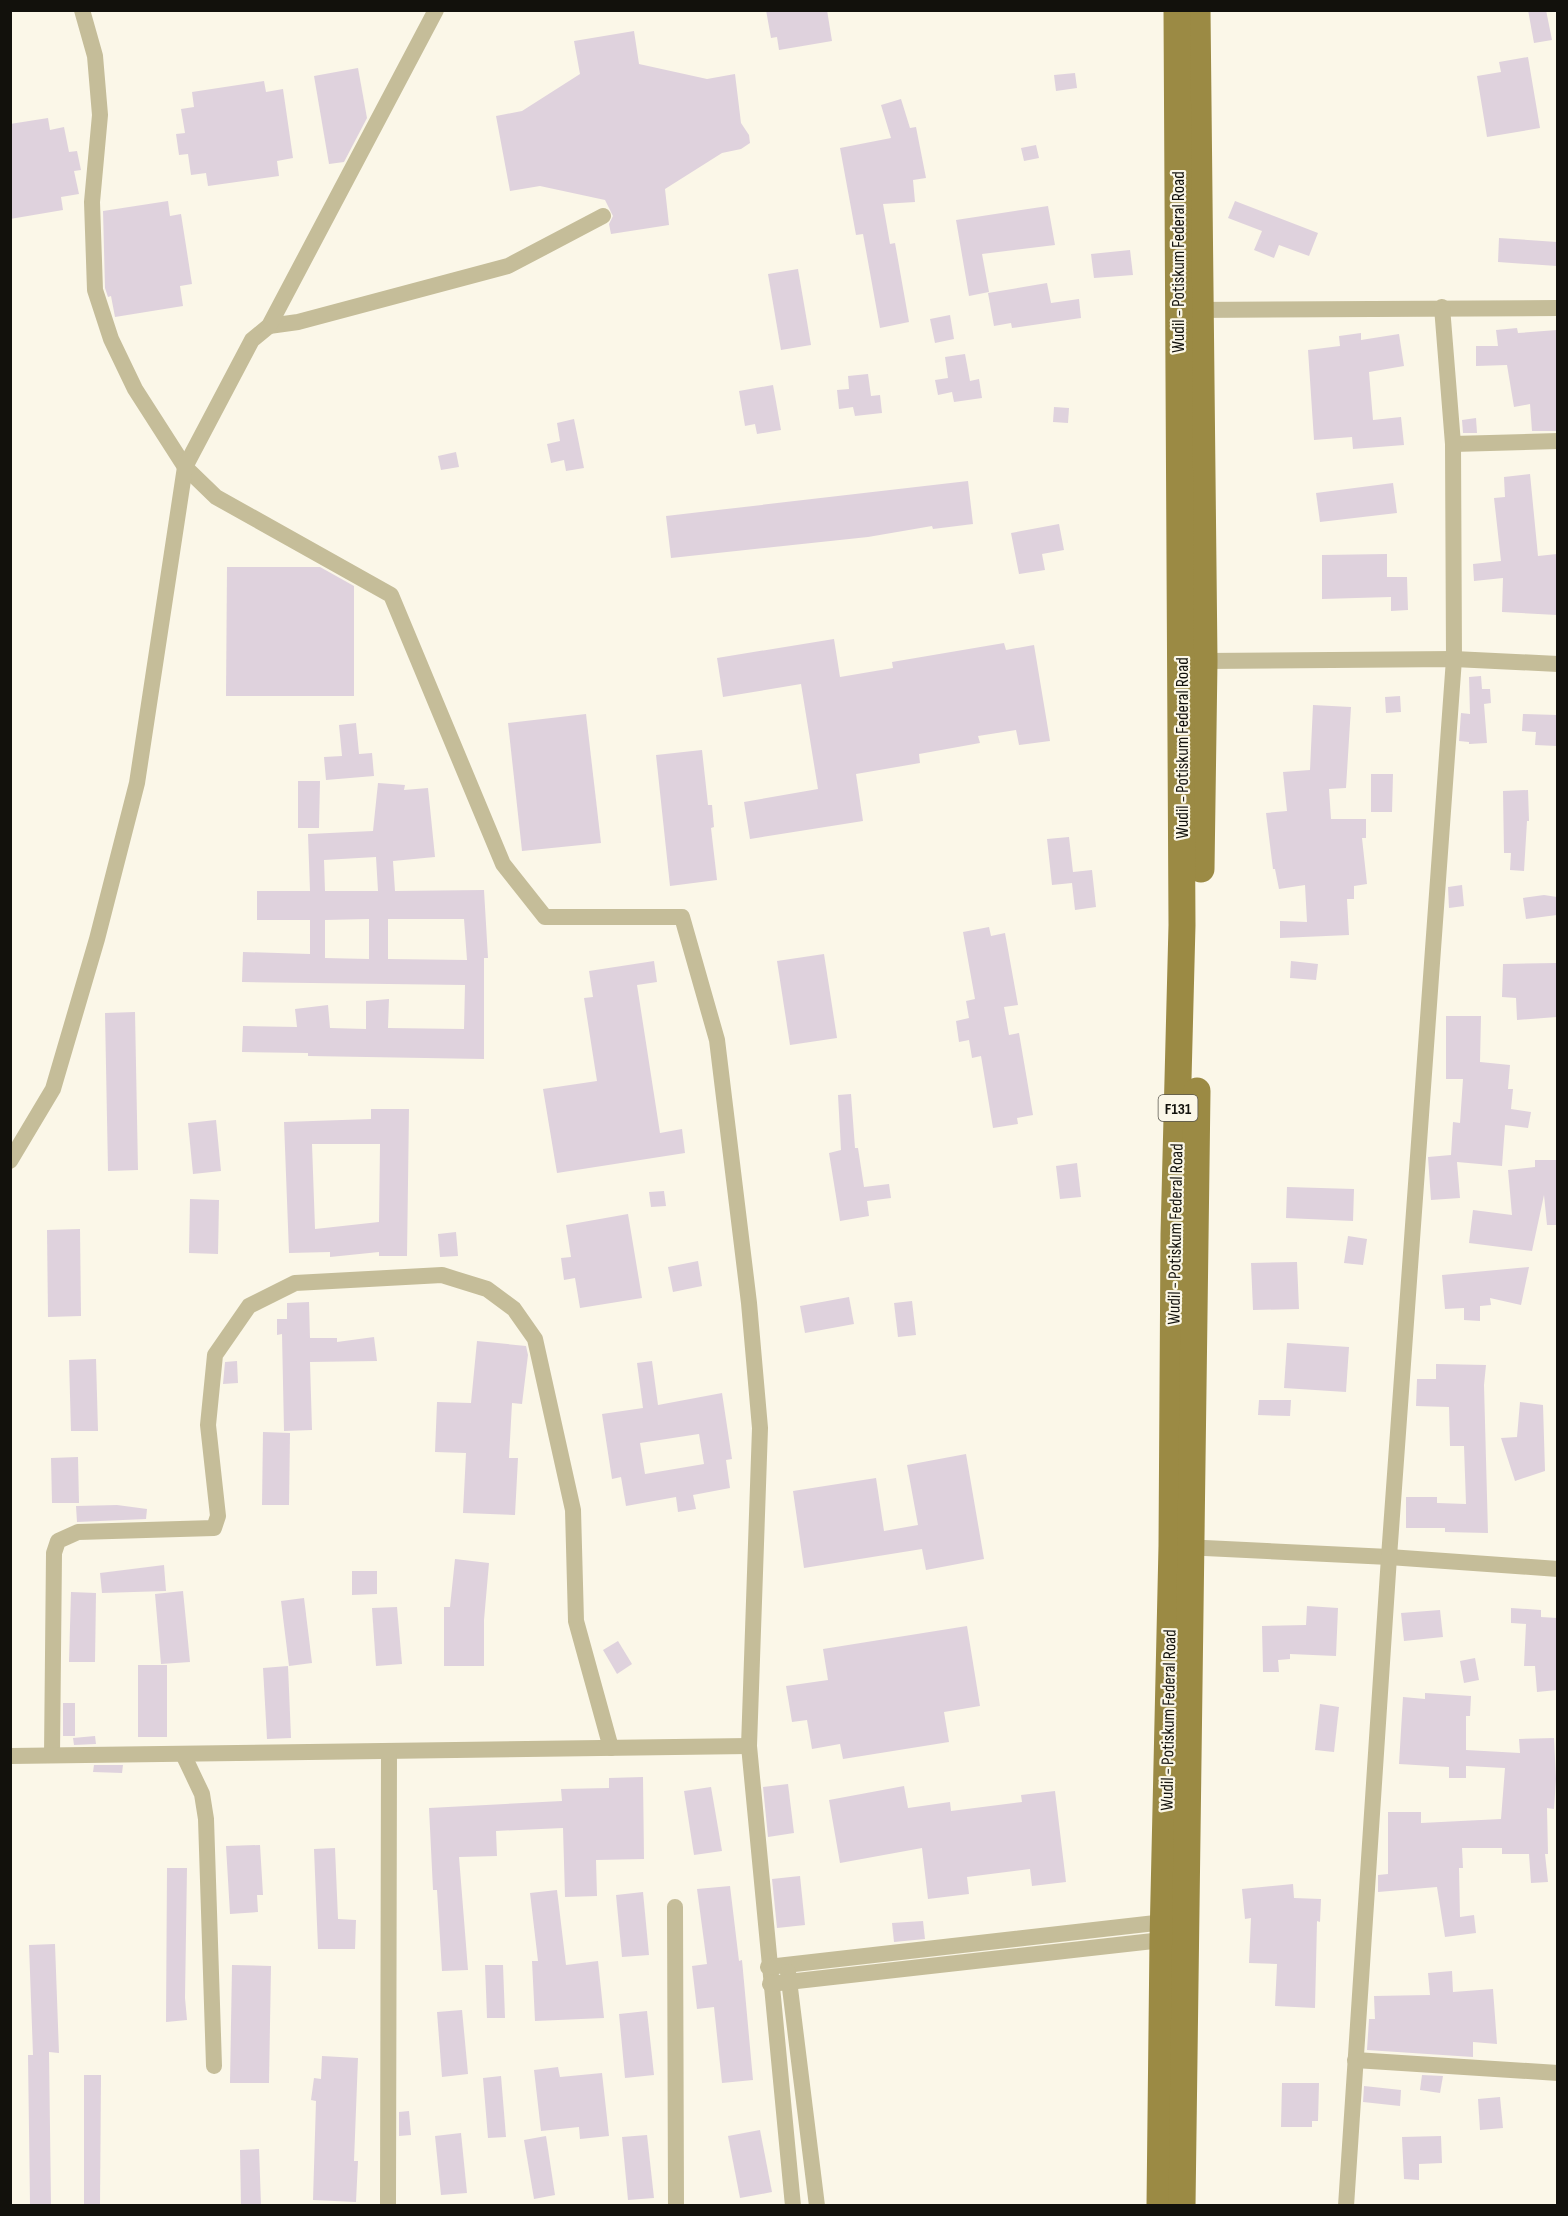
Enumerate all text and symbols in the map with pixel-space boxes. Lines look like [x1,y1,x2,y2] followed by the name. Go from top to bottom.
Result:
[1168,171,1189,353] street label: Wudil - Potiskum Federal Road
[1172,657,1193,839] street label: Wudil - Potiskum Federal Road
[1158,1095,1198,1121] road number: F131
[1163,1143,1188,1325] street label: Wudil - Potiskum Federal Road
[1156,1629,1181,1811] street label: Wudil - Potiskum Federal Road

